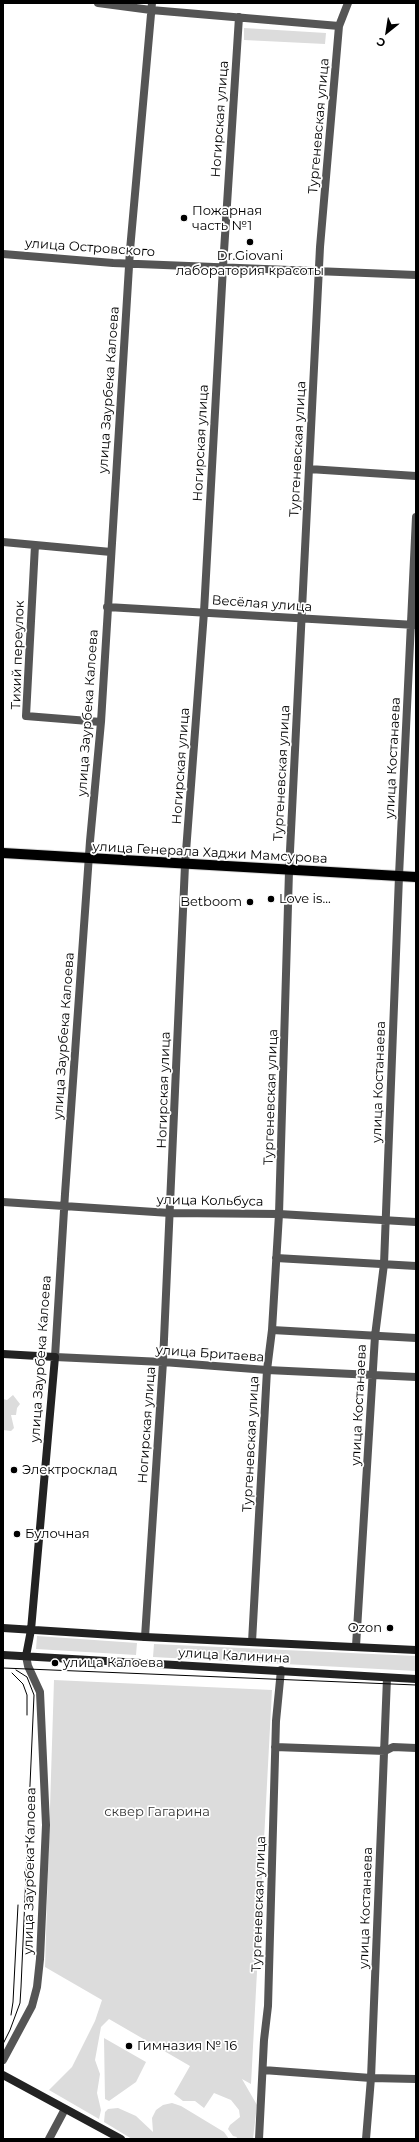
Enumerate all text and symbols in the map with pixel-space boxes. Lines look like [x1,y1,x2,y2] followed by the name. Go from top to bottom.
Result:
[367,12,407,52] north arrow
[374,34,388,50] text: С
[305,57,333,195] street label: Тургеневская улица
[208,60,232,178] street label: Ногирская улица
[192,203,262,234] place label: Пожарная часть №1
[179,213,189,223] marker: Пожарная часть №1
[24,236,156,260] street label: улица Островского
[245,237,255,247] marker: Dr.Giovani лаборатория красоты
[176,248,324,279] place label: Dr.Giovani лаборатория красоты
[95,306,123,474] street label: улица Заурбека Калоева
[287,381,309,517] street label: Тургеневская улица
[190,384,212,502] street label: Ногирская улица
[211,593,313,615] street label: Весёлая улица
[8,600,28,710] street label: Тихий переулок
[74,629,102,797] street label: улица Заурбека Калоева
[382,697,404,819] street label: улица Костанаева
[271,705,293,841] street label: Тургеневская улица
[169,707,193,825] street label: Ногирская улица
[92,839,328,867] street label: улица Генерала Хаджи Мамсурова
[279,891,331,907] place label: Love is...
[180,894,242,910] place label: Betboom
[266,894,276,904] marker: Love is...
[245,897,255,907] marker: Betboom
[50,952,78,1120] street label: улица Заурбека Калоева
[369,1021,389,1143] street label: улица Костанаева
[261,1029,281,1165] street label: Тургеневская улица
[154,1031,174,1149] street label: Ногирская улица
[156,1192,264,1210] street label: улица Кольбуса
[27,1275,55,1443] street label: улица Заурбека Калоева
[155,1342,265,1366] street label: улица Бритаева
[348,1344,370,1466] street label: улица Костанаева
[135,1366,159,1484] street label: Ногирская улица
[240,1376,262,1512] street label: Тургеневская улица
[22,1462,117,1478] place label: Электросклад
[9,1465,19,1475] marker: Электросклад
[25,1526,90,1542] place label: Булочная
[12,1529,22,1539] marker: Булочная
[348,1620,382,1636] place label: Ozon
[385,1623,395,1633] marker: Ozon
[178,1645,290,1667] street label: улица Калинина
[63,1655,163,1671] place label: улица Калоева
[50,1658,60,1668] marker: улица Калоева
[21,1787,39,1955] street label: улица Заурбека Калоева
[104,1804,210,1820] park label: сквер Гагарина
[249,1836,269,1972] street label: Тургеневская улица
[356,1847,376,1969] street label: улица Костанаева
[137,2038,237,2054] place label: Гимназия № 16
[124,2041,134,2051] marker: Гимназия № 16

